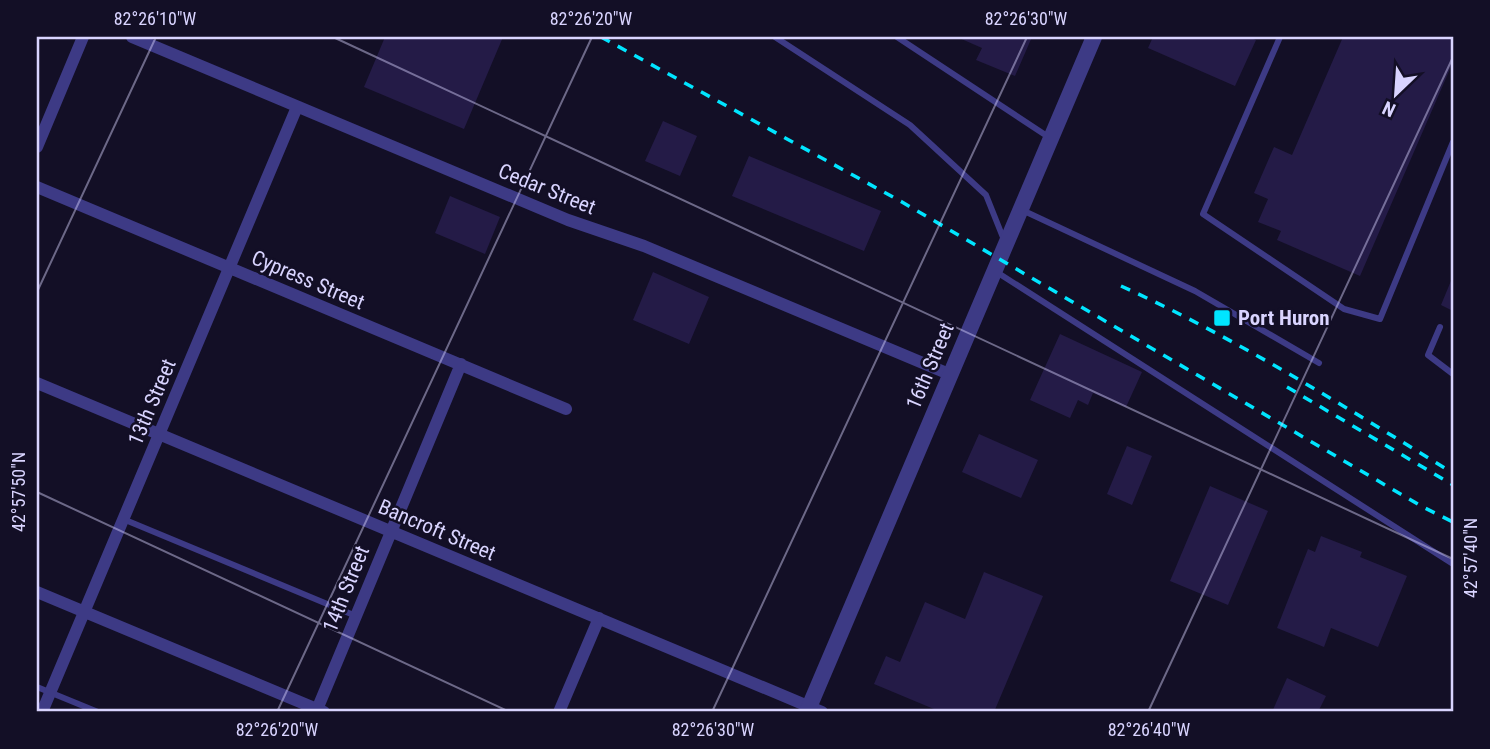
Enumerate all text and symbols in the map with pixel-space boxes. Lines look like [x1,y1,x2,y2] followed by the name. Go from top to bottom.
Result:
[114,8,197,29] text: 82°26'10"W
[550,8,633,29] text: 82°26'20"W
[985,8,1068,29] text: 82°26'30"W
[1360,60,1430,130] north arrow
[1379,96,1399,122] text: N
[495,159,599,219] street label: Cedar Street
[248,245,368,315] street label: Cypress Street
[1238,306,1330,330] place label: Port Huron
[1212,308,1232,328] marker: Port Huron
[901,319,959,413] street label: 16th Street
[123,355,181,449] street label: 13th Street
[8,452,29,532] text: 42°57'50"N
[375,495,499,565] street label: Bancroft Street
[1460,518,1481,598] text: 42°57'40"N
[318,542,374,636] street label: 14th Street
[236,719,319,740] text: 82°26'20"W
[672,719,755,740] text: 82°26'30"W
[1108,719,1191,740] text: 82°26'40"W

